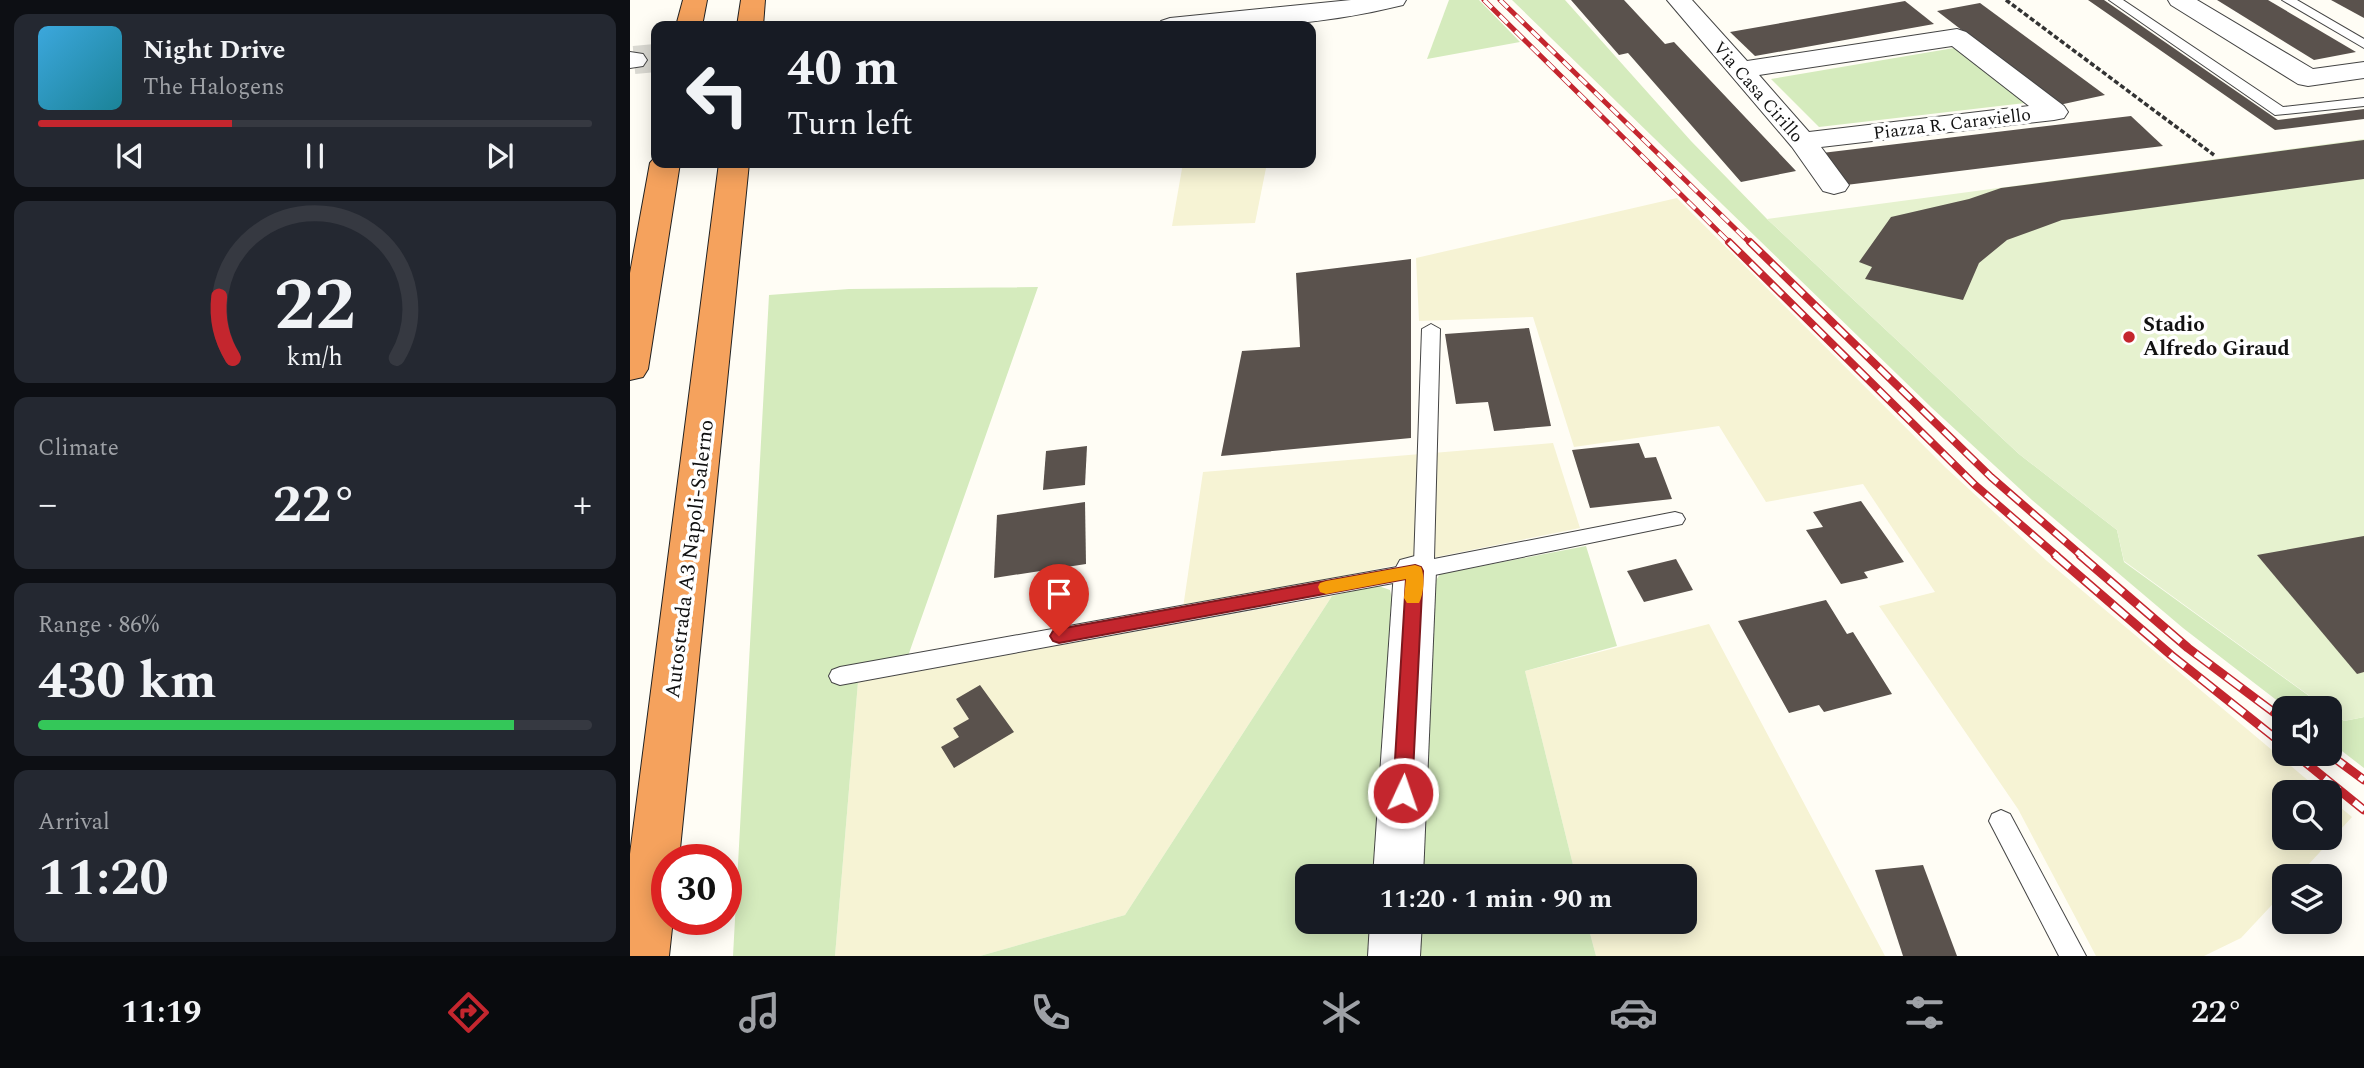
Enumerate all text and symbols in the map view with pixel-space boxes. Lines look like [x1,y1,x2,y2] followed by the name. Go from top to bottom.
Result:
[143,30,285,70] text: Night Drive
[787,32,898,107] text: 40 m
[1706,35,1810,149] street label: Via Casa Cirillo
[672,49,763,140] icon: left
[143,70,285,105] text: The Halogens
[787,100,913,149] text: Turn left
[1872,101,2032,147] street label: Piazza R. Caraviello
[111,137,149,175] icon: previous
[296,137,334,175] icon: pause
[481,137,519,175] icon: next
[274,251,356,362] text: 22
[2143,309,2290,365] place label: Stadio Alfredo Giraud
[2121,329,2137,345] marker: Stadio Alfredo Giraud
[287,338,343,376] text: km/h
[657,418,723,700] street label: Autostrada A3 Napoli-Salerno
[38,431,119,466] text: Climate
[273,466,357,545] text: 22°
[38,476,57,534] text: −
[573,476,592,534] text: +
[1029,564,1089,636] pin
[1040,575,1078,613] icon: arrive
[38,608,159,643] text: Range · 86%
[38,642,217,721] text: 430 km
[2272,696,2342,934] map controls
[2272,696,2342,766] button: sound
[1366,756,1440,830] position arrow
[2272,780,2342,850] button: search
[38,805,110,840] text: Arrival
[38,839,169,918] text: 11:20
[651,844,742,935] speed limit sign: 30
[2272,864,2342,934] button: layers
[1380,879,1612,919] text: 11:20 · 1 min · 90 m
[121,988,201,1037] text: 11:19
[444,988,493,1037] icon: directions
[735,988,784,1037] icon: music
[1026,988,1075,1037] icon: phone
[1317,988,1366,1037] icon: climate
[1609,988,1658,1037] icon: car
[1900,988,1949,1037] icon: filters
[2191,988,2243,1037] text: 22°

